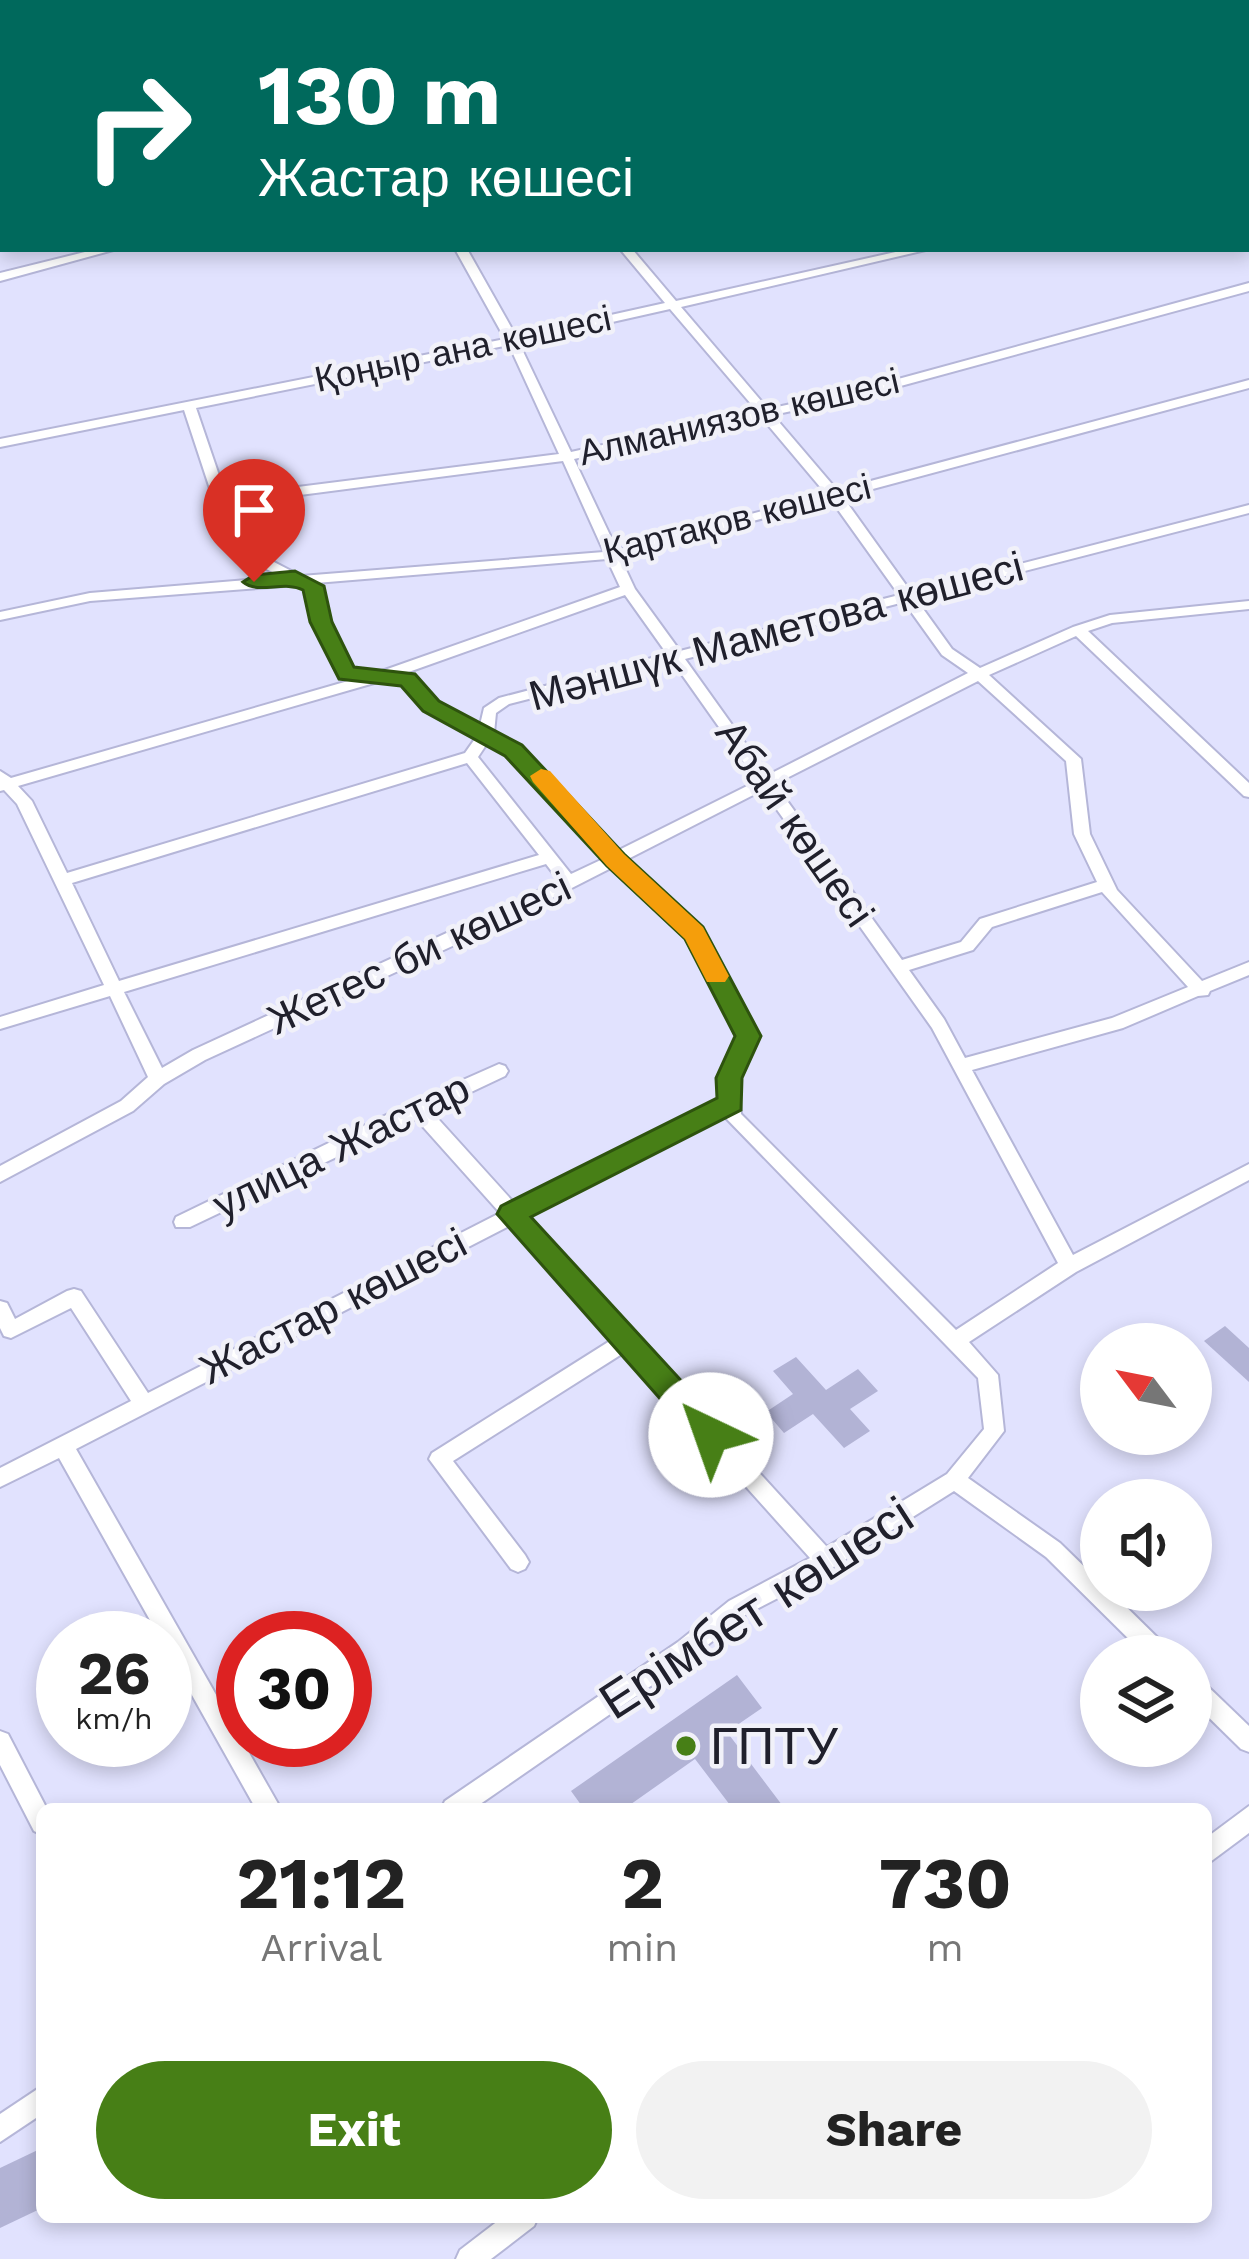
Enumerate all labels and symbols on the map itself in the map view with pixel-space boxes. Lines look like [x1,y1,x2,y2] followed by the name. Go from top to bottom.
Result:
[311,297,615,401] street label: Қоңыр ана көшесі
[575,360,903,474] street label: Алманиязов көшесі
[203,459,305,582] pin
[599,465,875,573] street label: Қартақов көшесі
[524,541,1028,721] street label: Мәншүк Маметова көшесі
[706,710,884,936] street label: Абай көшесі
[260,861,578,1045] street label: Жетес би көшесі
[205,1063,477,1229] street label: улица Жастар
[192,1218,474,1394] street label: Жастар көшесі
[1080,1323,1212,1455] north arrow
[648,1372,774,1498] position arrow
[589,1485,923,1731] street label: Ерімбет көшесі
[216,1611,372,1767] speed limit sign: 30
[710,1717,838,1776] place label: ГПТУ
[673,1733,699,1759] marker: ГПТУ

